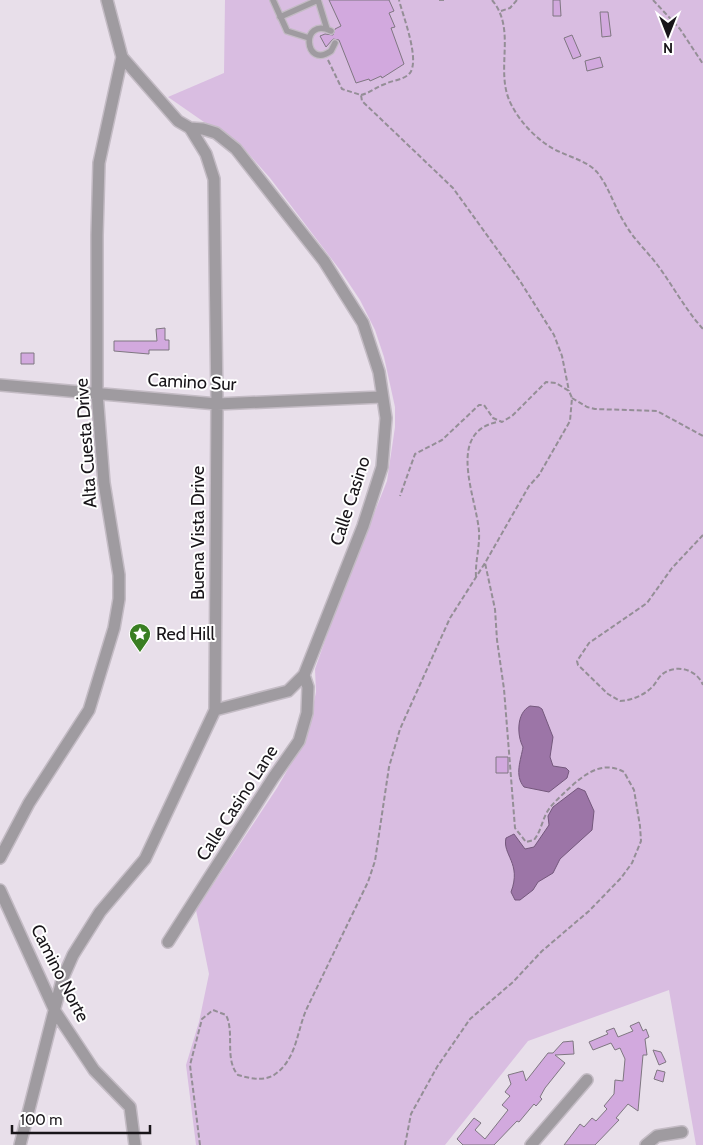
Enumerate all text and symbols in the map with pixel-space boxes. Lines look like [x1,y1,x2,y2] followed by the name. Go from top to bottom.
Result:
[643,10,693,60] north arrow
[663,39,673,57] text: N
[147,369,237,395] street label: Camino Sur
[70,377,102,509] street label: Alta Cuesta Drive
[325,454,375,548] street label: Calle Casino
[187,466,209,600] street label: Buena Vista Drive
[128,622,152,653] place icon: Red Hill
[156,623,215,645] place label: Red Hill
[191,741,283,865] street label: Calle Casino Lane
[26,921,94,1025] street label: Camino Norte
[12,1102,150,1134] scale bar
[20,1111,62,1129] text: 100 m

